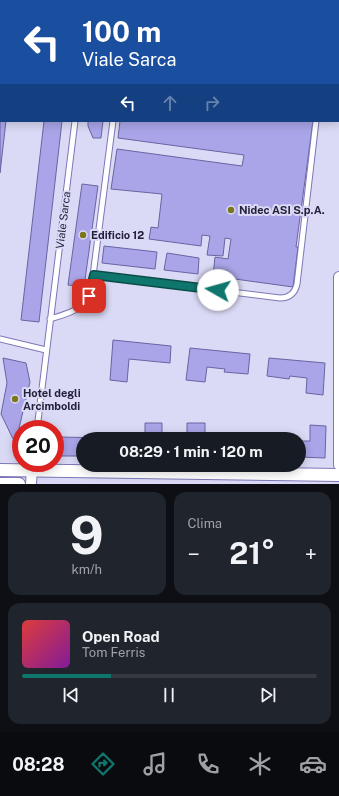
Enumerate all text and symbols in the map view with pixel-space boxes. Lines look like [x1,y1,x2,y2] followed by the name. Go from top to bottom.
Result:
[82,15,161,48] text: 100 m
[16,16,68,68] icon: left
[82,49,176,70] text: Viale Sarca
[117,92,139,114] icon: left
[159,92,181,114] icon: ahead
[201,92,223,114] icon: right
[54,191,72,249] street label: Viale Sarca
[239,204,325,216] place label: Nidec ASI S.p.A.
[226,205,236,215] marker: Nidec ASI S.p.A.
[91,229,144,241] place label: Edificio 12
[78,230,88,240] marker: Edificio 12
[197,269,239,311] position arrow
[72,279,106,313] pin
[78,285,100,307] icon: arrive
[23,387,81,412] place label: Hotel degli Arcimboldi
[10,394,20,404] marker: Hotel degli Arcimboldi
[12,420,64,472] speed limit sign: 20
[119,443,263,460] text: 08:29 · 1 min · 120 m
[70,505,104,566] text: 9
[188,516,222,531] text: Clima
[229,535,275,571] text: 21°
[188,541,200,567] text: −
[305,541,317,567] text: +
[71,562,102,577] text: km/h
[82,628,160,645] text: Open Road
[82,645,145,660] text: Tom Ferris
[60,684,82,706] icon: previous
[158,684,180,706] icon: pause
[257,684,279,706] icon: next
[89,750,117,778] icon: directions
[141,750,169,778] icon: music
[194,750,222,778] icon: phone
[246,750,274,778] icon: climate
[299,750,327,778] icon: car
[12,754,65,775] text: 08:28

